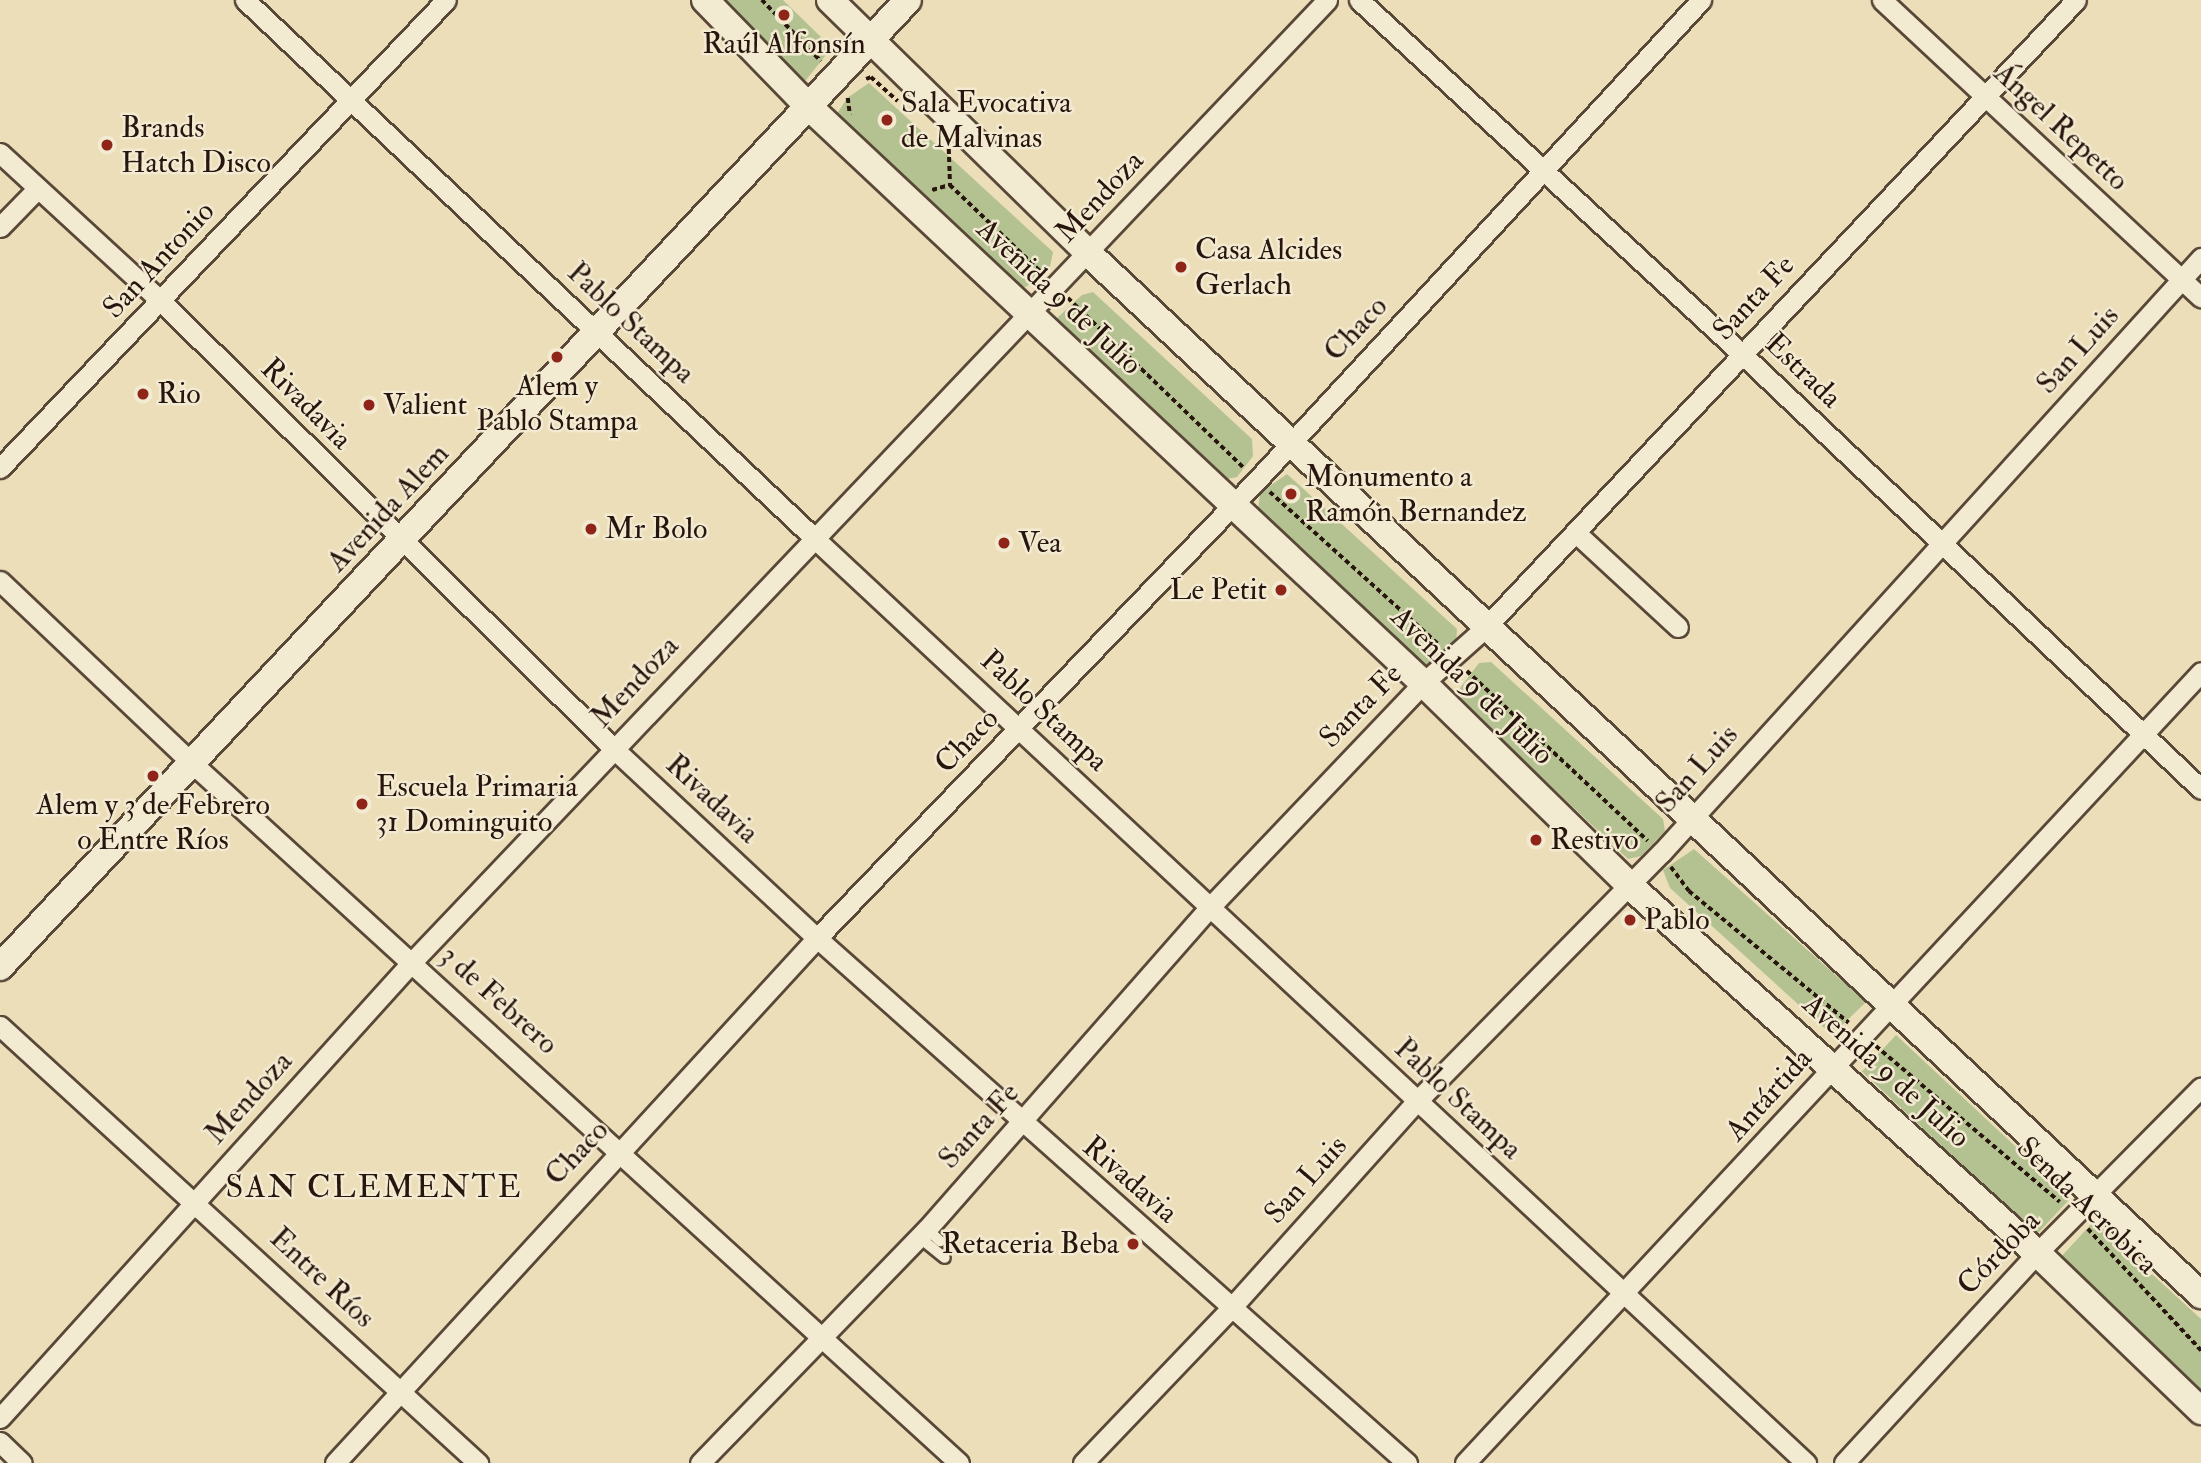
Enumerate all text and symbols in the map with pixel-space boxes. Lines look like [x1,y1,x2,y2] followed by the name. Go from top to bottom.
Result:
[776,7,792,23] marker: Raúl Alfonsín
[702,26,866,62] place label: Raúl Alfonsín
[1986,55,2136,199] street label: Ángel Repetto
[901,85,1072,155] place label: Sala Evocativa de Malvinas
[121,110,271,180] place label: Brands Hatch Disco
[879,112,895,128] marker: Sala Evocativa de Malvinas
[99,137,115,153] marker: Brands Hatch Disco
[1048,144,1152,250] street label: Mendoza
[96,194,222,326] street label: San Antonio
[969,211,1149,383] street label: Avenida 9 de Julio
[1195,232,1342,302] place label: Casa Alcides Gerlach
[1706,248,1802,348] street label: Santa Fe
[560,255,702,391] street label: Pablo Stampa
[1173,259,1189,275] marker: Casa Alcides Gerlach
[1317,289,1395,369] street label: Chaco
[2029,298,2127,402] street label: San Luis
[1757,326,1849,416] street label: Estrada
[549,349,565,365] marker: Alem y Pablo Stampa
[253,351,359,457] street label: Rivadavia
[476,368,638,438] place label: Alem y Pablo Stampa
[157,376,201,412] place label: Rio
[135,386,151,402] marker: Rio
[383,387,467,423] place label: Valient
[361,397,377,413] marker: Valient
[319,436,457,580] street label: Avenida Alem
[1305,459,1527,530] place label: Monumento a Ramón Bernandez
[1283,486,1299,502] marker: Monumento a Ramón Bernandez
[605,511,707,547] place label: Mr Bolo
[583,521,599,537] marker: Mr Bolo
[1018,525,1062,561] place label: Vea
[996,535,1012,551] marker: Vea
[1170,572,1267,608] place label: Le Petit
[1273,582,1289,598] marker: Le Petit
[1383,599,1561,773] street label: Avenida 9 de Julio
[583,629,687,735] street label: Mendoza
[973,643,1115,779] street label: Pablo Stampa
[1312,656,1410,756] street label: Santa Fe
[927,701,1007,781] street label: Chaco
[1648,717,1746,821] street label: San Luis
[658,747,766,851] street label: Rivadavia
[145,768,161,784] marker: Alem y 3 de Febrero o Entre Ríos
[376,769,578,840] place label: Escuela Primaria 31 Dominguito
[36,787,270,858] place label: Alem y 3 de Febrero o Entre Ríos
[354,796,370,812] marker: Escuela Primaria 31 Dominguito
[1550,822,1639,858] place label: Restivo
[1528,832,1544,848] marker: Restivo
[1644,902,1710,938] place label: Pablo
[1622,912,1638,928] marker: Pablo
[433,938,565,1062] street label: 3 de Febrero
[1795,987,1977,1155] street label: Avenida 9 de Julio
[1387,1031,1529,1167] street label: Pablo Stampa
[1718,1041,1820,1149] street label: Antártida
[198,1044,300,1152] street label: Mendoza
[931,1076,1027,1176] street label: Santa Fe
[538,1113,616,1193] street label: Chaco
[1257,1128,1355,1232] street label: San Luis
[1075,1129,1185,1231] street label: Rivadavia
[2009,1130,2165,1282] street label: Senda Aerobica
[227,1168,521,1206] district label: SAN CLEMENTE
[1950,1203,2048,1303] street label: Córdoba
[262,1220,382,1336] street label: Entre Ríos
[941,1226,1119,1262] place label: Retaceria Beba
[1125,1236,1141,1252] marker: Retaceria Beba

